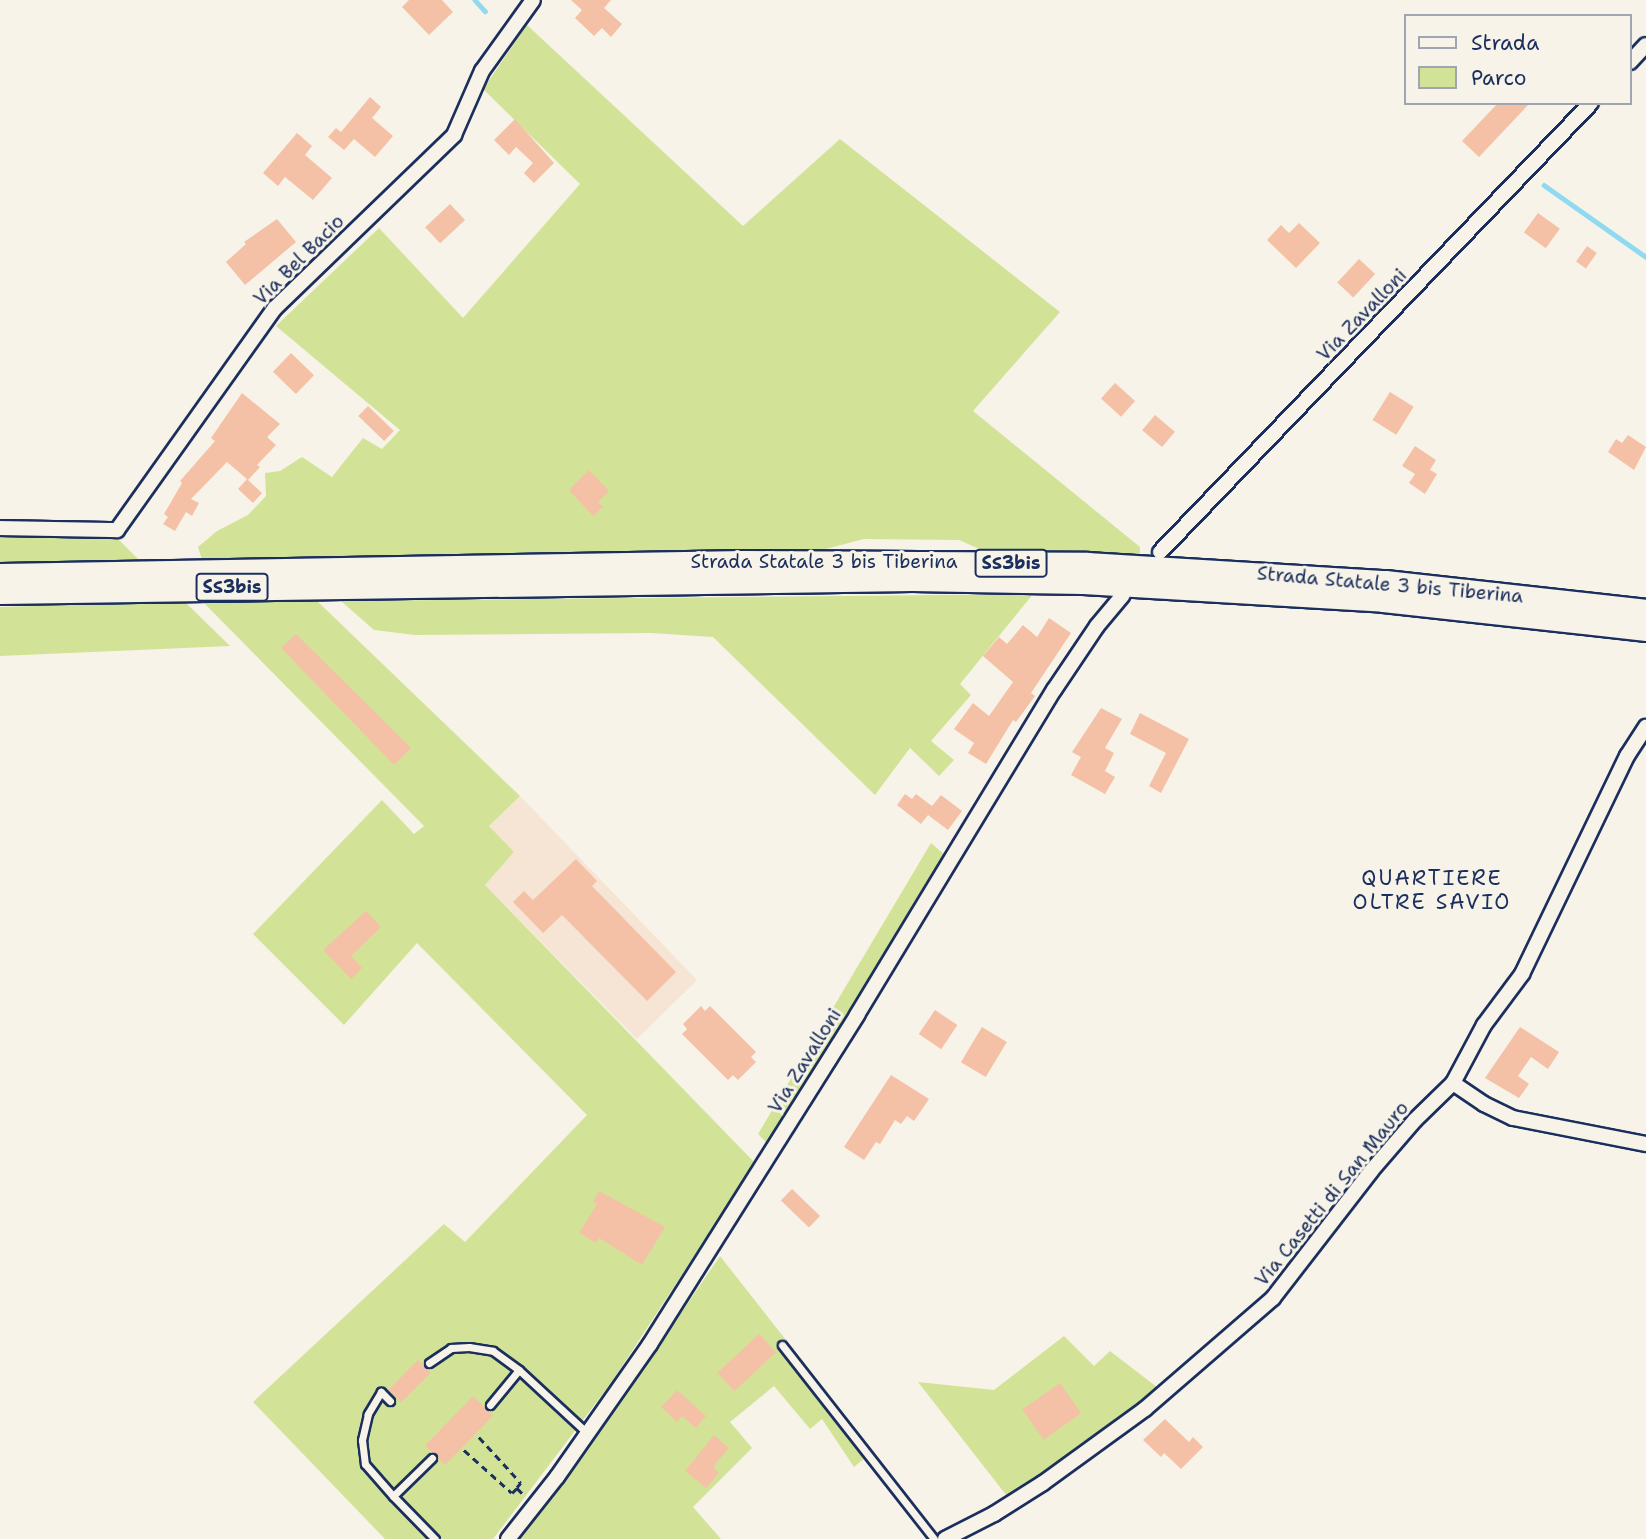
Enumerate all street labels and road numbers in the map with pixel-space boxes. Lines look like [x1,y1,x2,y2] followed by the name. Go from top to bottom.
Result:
[249,210,349,310] street label: Via Bel Bacio
[1312,264,1412,366] street label: Via Zavalloni
[974,548,1048,578] road number: SS3bis
[690,551,958,573] street label: Strada Statale 3 bis Tiberina
[1256,562,1524,608] street label: Strada Statale 3 bis Tiberina
[195,572,269,602] road number: SS3bis
[764,1004,846,1118] street label: Via Zavalloni
[1250,1097,1414,1291] street label: Via Casetti di San Mauro

